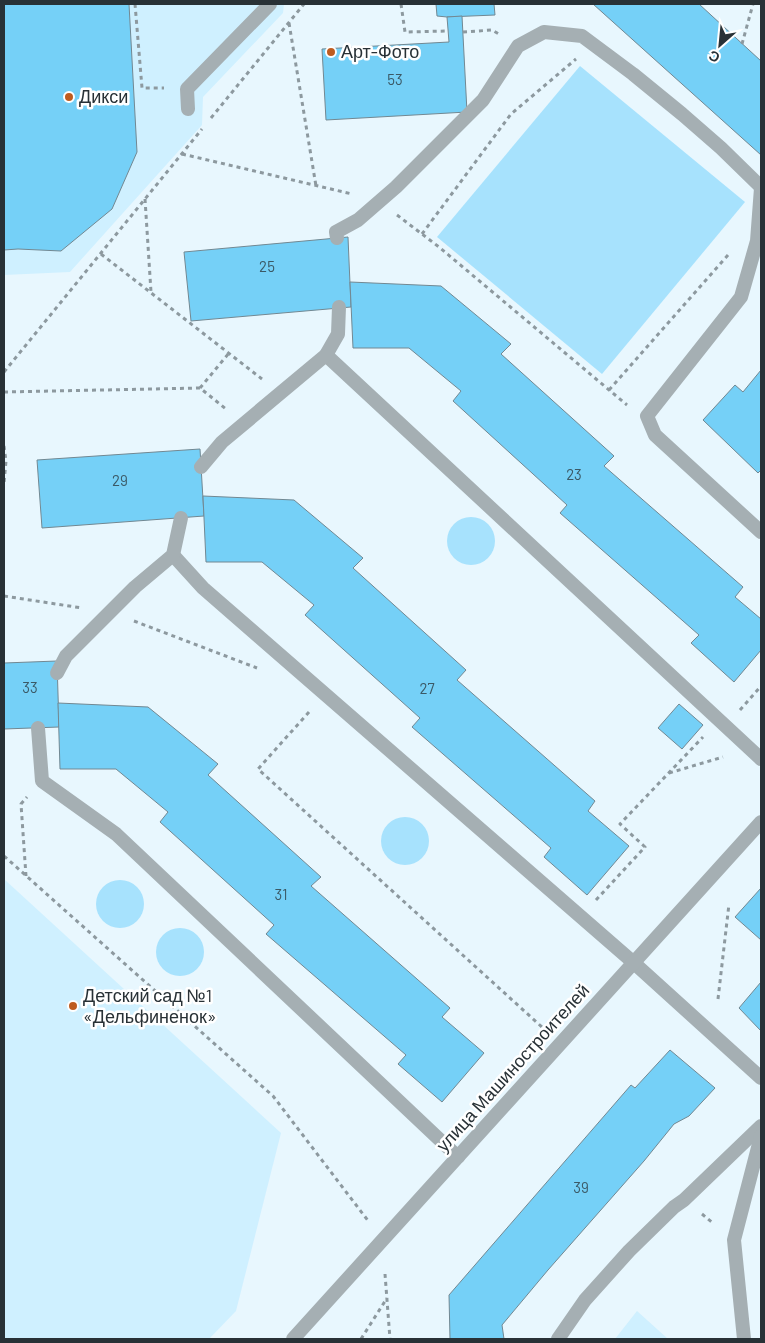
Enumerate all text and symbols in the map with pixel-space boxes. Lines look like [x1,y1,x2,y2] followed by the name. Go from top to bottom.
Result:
[695,20,745,70] north arrow
[341,40,419,62] place label: Арт-Фото
[325,46,337,58] marker: Арт-Фото
[706,47,722,67] text: С
[387,70,403,88] house number: 53
[79,85,128,107] place label: Дикси
[63,91,75,103] marker: Дикси
[259,257,275,275] house number: 25
[566,465,582,483] house number: 23
[112,471,128,489] house number: 29
[22,678,38,696] house number: 33
[419,679,435,697] house number: 27
[275,885,287,903] house number: 31
[431,979,593,1156] street label: улица Машиностроителей
[83,984,217,1027] place label: Детский сад №1 «Дельфиненок»
[67,1000,79,1012] marker: Детский сад №1 «Дельфиненок»
[573,1178,589,1196] house number: 39

